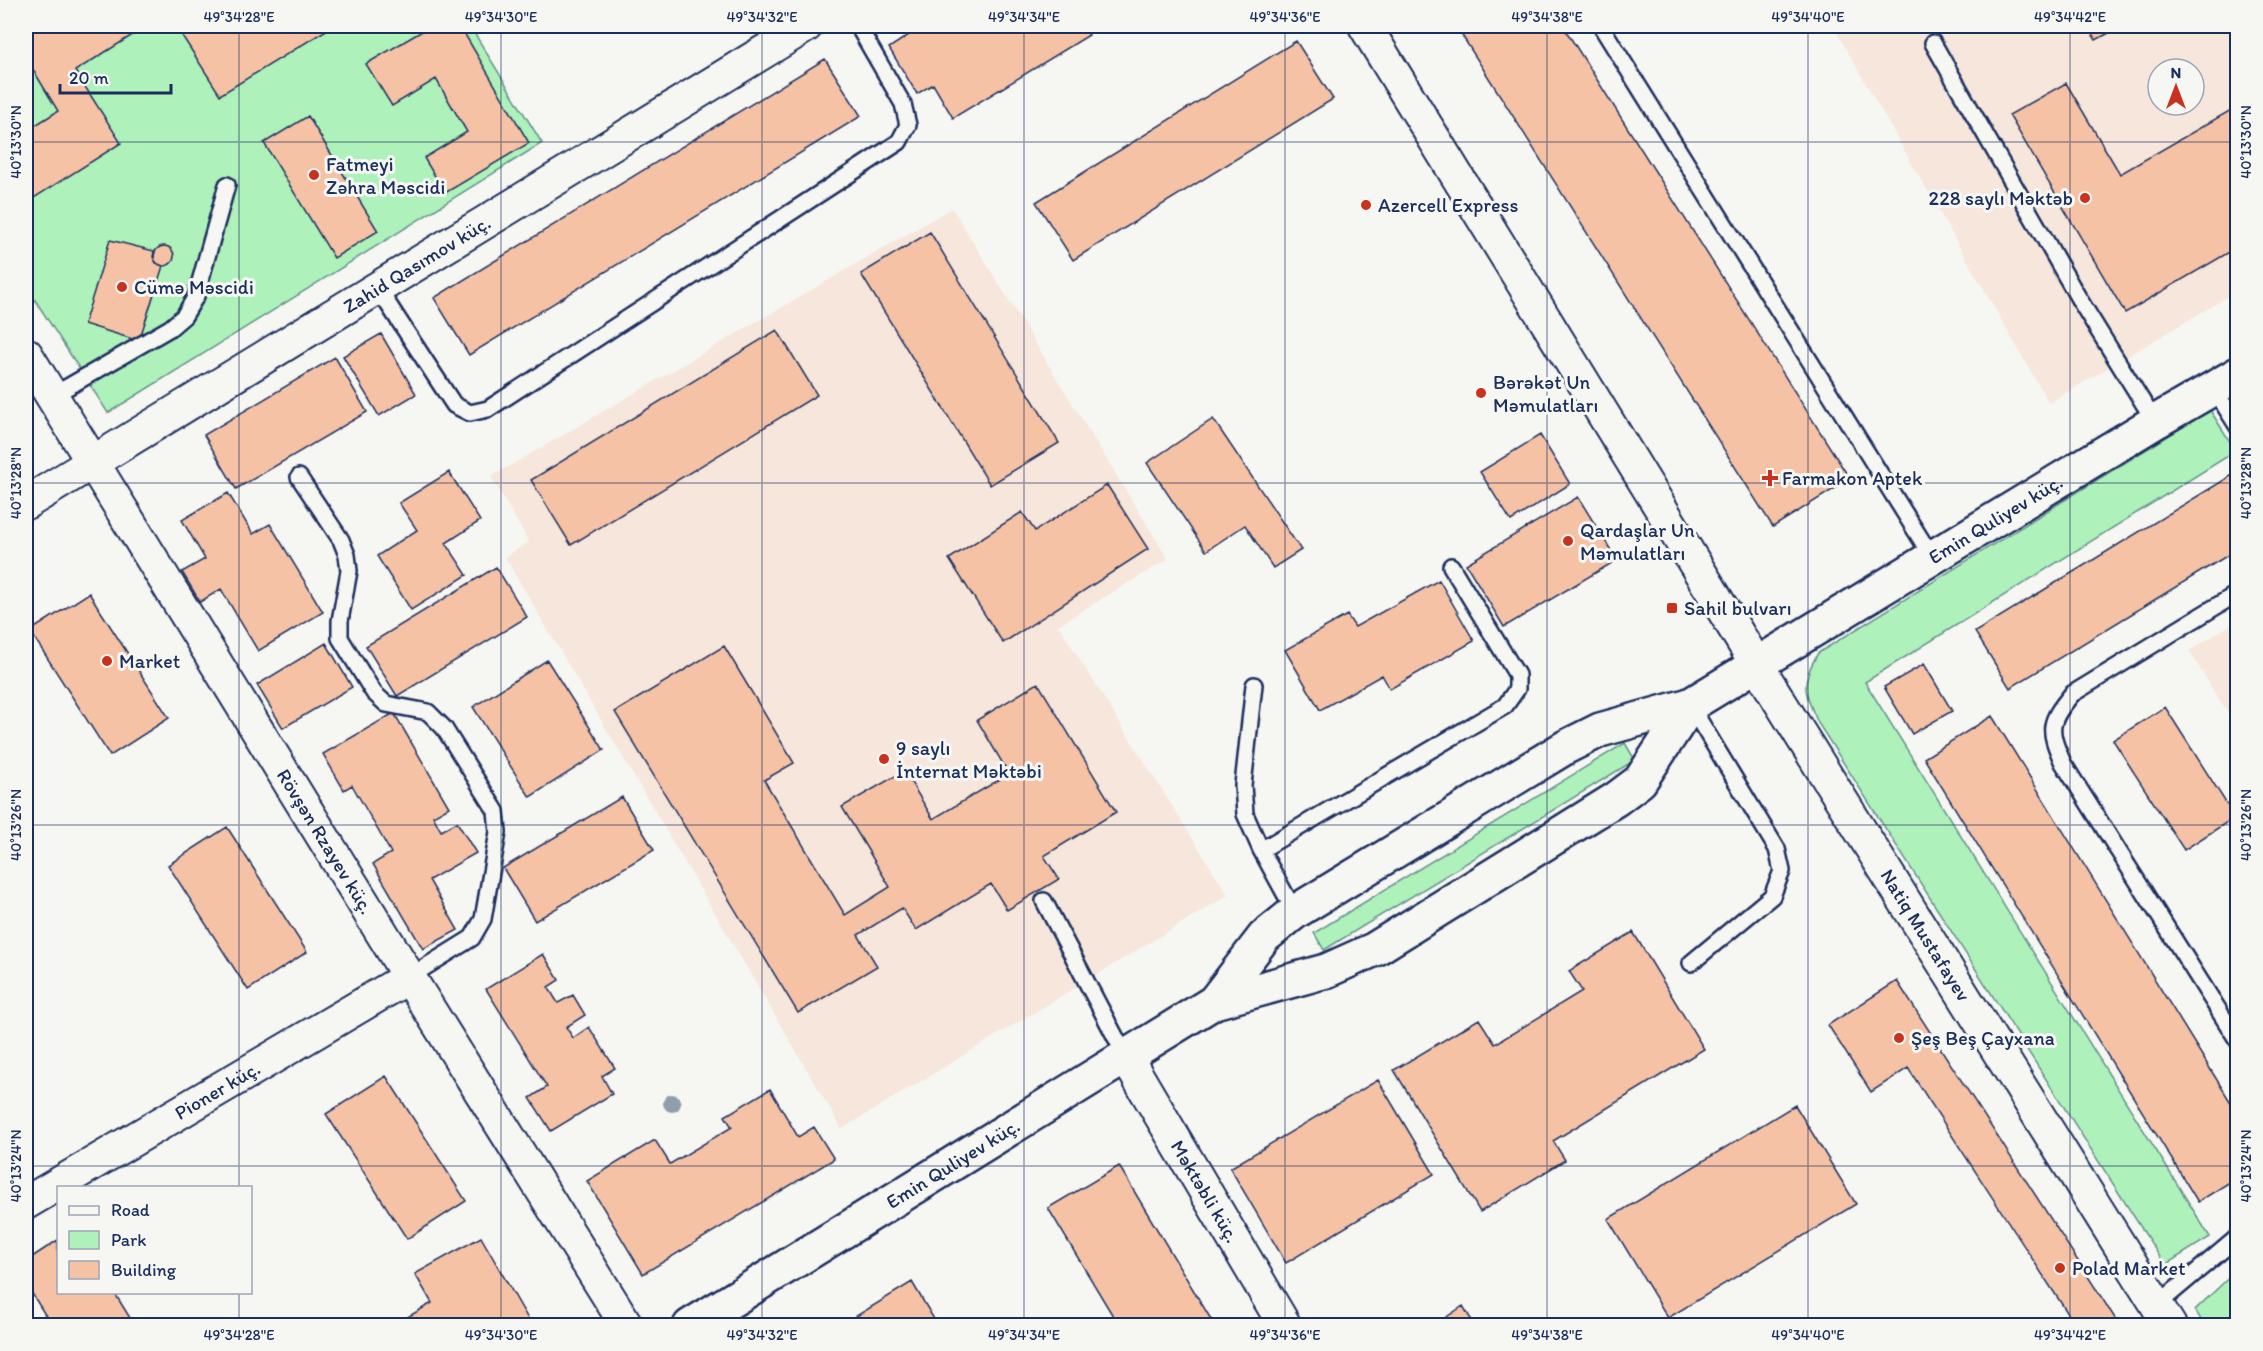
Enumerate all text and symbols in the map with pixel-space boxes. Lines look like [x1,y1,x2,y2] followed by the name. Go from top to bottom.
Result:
[203,8,275,26] text: 49°34'28"E
[465,8,537,26] text: 49°34'30"E
[726,8,798,26] text: 49°34'32"E
[988,8,1060,26] text: 49°34'34"E
[1249,8,1321,26] text: 49°34'36"E
[1511,8,1583,26] text: 49°34'38"E
[1771,8,1845,26] text: 49°34'40"E
[2034,8,2106,26] text: 49°34'42"E
[60,57,171,95] scale bar
[2146,57,2206,117] north arrow
[2171,63,2181,82] text: N
[69,67,109,89] text: 20 m
[7,105,25,179] text: 40°13'30"N
[2237,105,2255,179] text: 40°13'30"N
[326,152,445,199] place label: Fatmeyi Zəhra Məscidi
[307,168,321,182] marker: Fatmeyi Zəhra Məscidi
[1929,186,2073,210] place label: 228 saylı Məktəb
[2078,191,2092,205] marker: 228 saylı Məktəb
[1378,193,1518,217] place label: Azercell Express
[1359,198,1373,212] marker: Azercell Express
[339,210,495,318] street label: Zahid Qasımov küç.
[134,275,254,299] place label: Cümə Məscidi
[115,280,129,294] marker: Cümə Məscidi
[1493,370,1598,417] place label: Bərəkət Un Məmulatları
[1474,386,1488,400] marker: Bərəkət Un Məmulatları
[7,447,25,519] text: 40°13'28"N
[2237,447,2255,519] text: 40°13'28"N
[1782,466,1923,490] place label: Farmakon Aptek
[1924,469,2067,569] street label: Emin Quliyev küç.
[1763,471,1777,485] marker: Farmakon Aptek
[1580,518,1695,565] place label: Qardaşlar Un Məmulatları
[1561,534,1575,548] marker: Qardaşlar Un Məmulatları
[1684,596,1792,620] place label: Sahil bulvarı
[1665,601,1679,615] marker: Sahil bulvarı
[119,649,180,673] place label: Market
[100,654,114,668] marker: Market
[896,736,1042,783] place label: 9 saylı İnternat Məktəbi
[877,752,891,766] marker: 9 saylı İnternat Məktəbi
[272,764,379,918] street label: Rövşən Rzayev küç.
[7,789,25,861] text: 40°13'26"N
[2237,789,2255,861] text: 40°13'26"N
[1875,865,1976,1005] street label: Natiq Mustafayev
[1911,1026,2055,1050] place label: Şeş Beş Çayxana
[1892,1031,1906,1045] marker: Şeş Beş Çayxana
[170,1056,264,1125] street label: Pioner küç.
[882,1113,1024,1214] street label: Emin Quliyev küç.
[7,1129,25,1203] text: 40°13'24"N
[2237,1129,2255,1203] text: 40°13'24"N
[1166,1136,1245,1247] street label: Məktəbli küç.
[57,1186,252,1294] legend
[111,1199,150,1221] text: Road
[111,1229,146,1251] text: Park
[2072,1256,2186,1280] place label: Polad Market
[111,1259,177,1281] text: Building
[2053,1261,2067,1275] marker: Polad Market
[203,1326,275,1344] text: 49°34'28"E
[465,1326,537,1344] text: 49°34'30"E
[726,1326,798,1344] text: 49°34'32"E
[988,1326,1060,1344] text: 49°34'34"E
[1249,1326,1321,1344] text: 49°34'36"E
[1511,1326,1583,1344] text: 49°34'38"E
[1771,1326,1845,1344] text: 49°34'40"E
[2034,1326,2106,1344] text: 49°34'42"E

